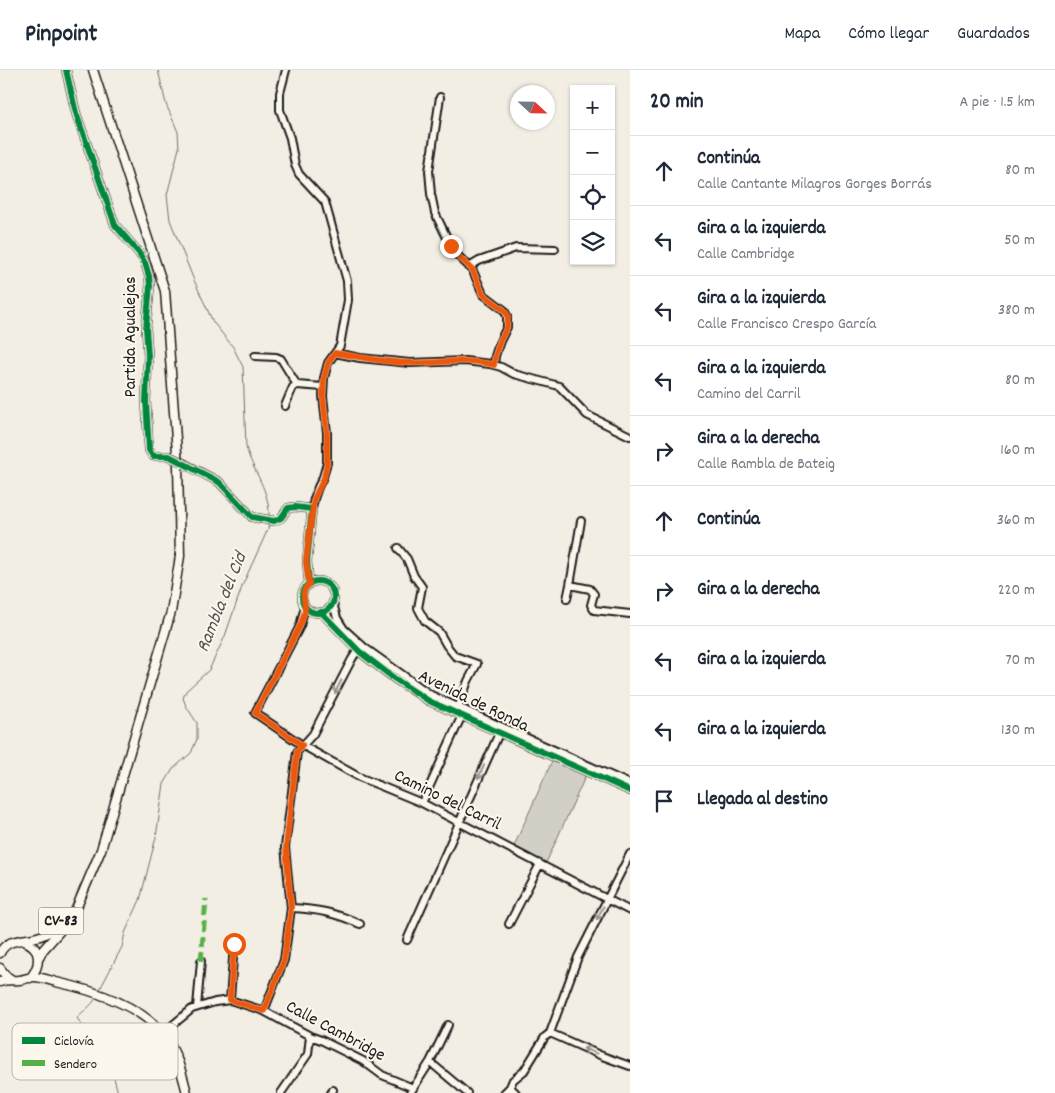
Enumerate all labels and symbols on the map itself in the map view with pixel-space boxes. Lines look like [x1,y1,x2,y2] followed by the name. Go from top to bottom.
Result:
[510,85,555,130] north arrow
[440,235,463,258] route end
[119,276,144,398] street label: Partida Agualejas
[191,547,256,657] water label: Rambla del Cid
[413,664,533,740] street label: Avenida de Ronda
[333,680,343,695] one-way arrow
[389,764,505,838] street label: Camino del Carril
[476,764,486,779] one-way arrow
[595,905,604,920] one-way arrow
[38,908,84,934] road number: CV-83
[223,933,246,956] route start
[281,995,389,1069] street label: Calle Cambridge
[12,1023,178,1080] legend
[54,1032,94,1052] text: Ciclovía
[583,1046,598,1056] one-way arrow
[54,1055,97,1075] text: Sendero

